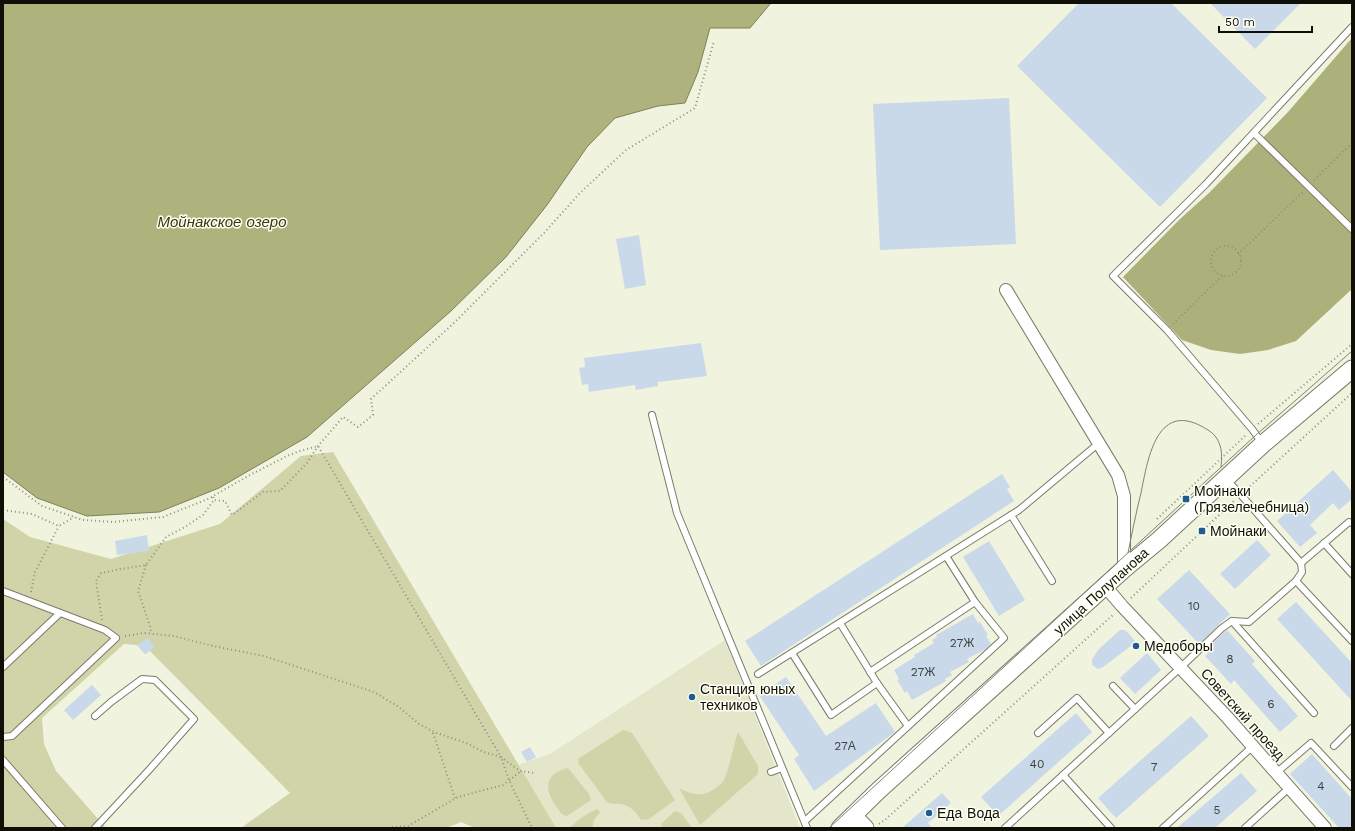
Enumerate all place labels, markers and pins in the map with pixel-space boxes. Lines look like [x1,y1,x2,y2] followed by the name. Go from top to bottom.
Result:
[1194,483,1309,515] place label: Мойнаки (Грязелечебница)
[1181,494,1191,504] marker: Мойнаки (Грязелечебница)
[1210,523,1267,539] place label: Мойнаки
[1197,526,1207,536] marker: Мойнаки
[1144,638,1213,654] place label: Медоборы
[1131,641,1141,651] marker: Медоборы
[700,681,795,713] place label: Станция юных техников
[687,692,697,702] marker: Станция юных техников
[937,805,1000,821] place label: Еда Вода
[924,808,934,818] marker: Еда Вода

